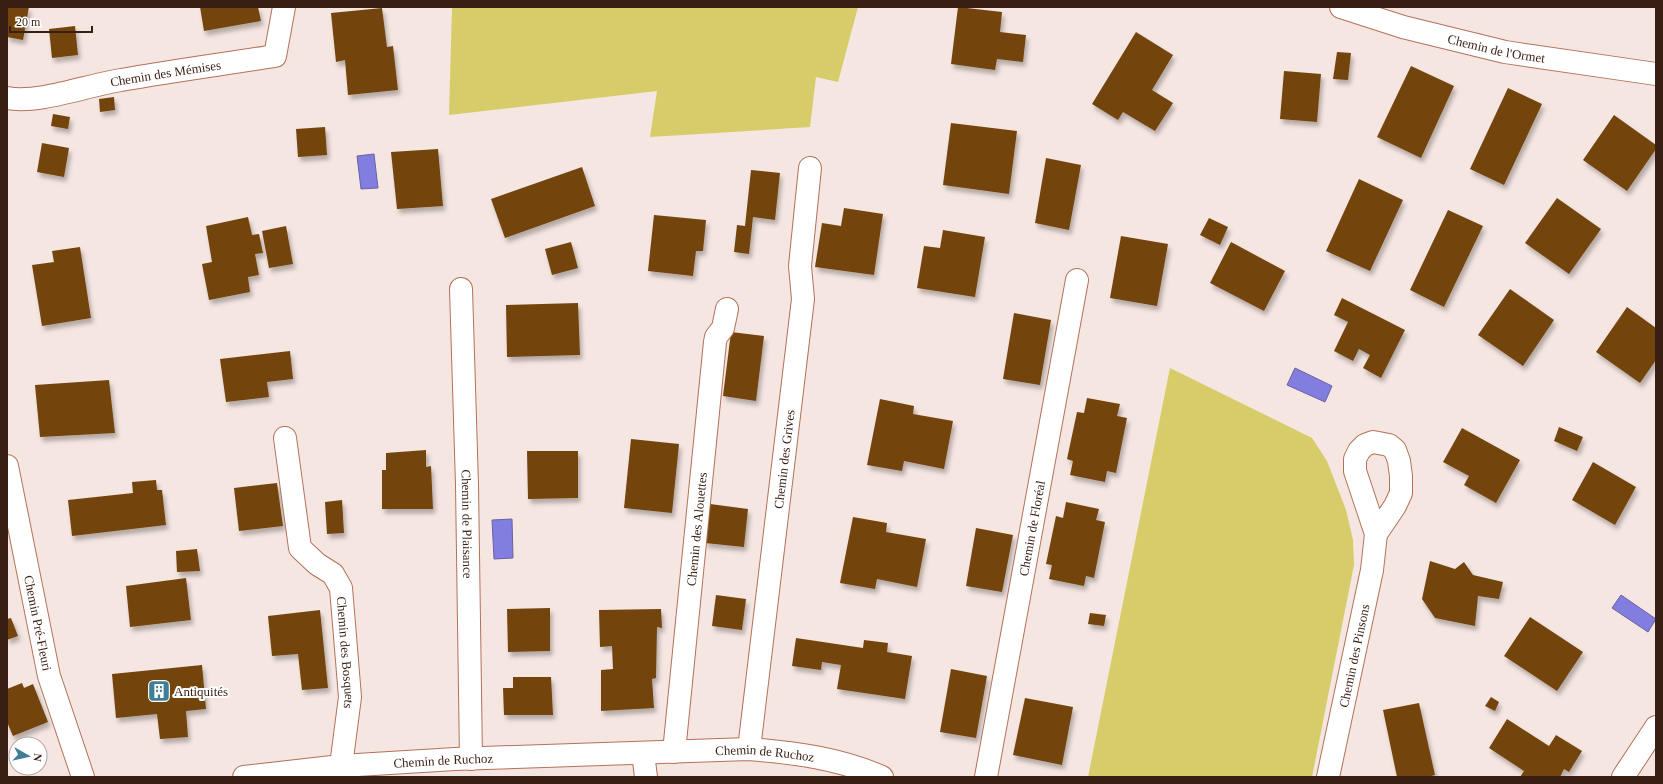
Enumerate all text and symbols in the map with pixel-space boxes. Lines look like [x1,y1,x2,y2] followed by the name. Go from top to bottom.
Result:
[10,8,92,34] scale bar
[16,15,41,29] text: 20 m
[1446,31,1546,65] street label: Chemin de l'Ormet
[109,57,222,89] street label: Chemin des Mémises
[770,409,797,509] street label: Chemin des Grives
[459,469,476,579] street label: Chemin de Plaisance
[683,472,709,587] street label: Chemin des Alouettes
[1015,479,1048,577] street label: Chemin de Floréal
[21,574,55,672] street label: Chemin Pré-Fleuri
[334,596,358,710] street label: Chemin des Bosquets
[1335,603,1372,709] street label: Chemin des Pinsons
[146,678,172,704] building icon: Antiquités
[174,684,228,699] place label: Antiquités
[8,736,48,776] north arrow
[715,741,816,764] street label: Chemin de Ruchoz
[393,750,493,770] street label: Chemin de Ruchoz
[31,753,44,762] text: N

